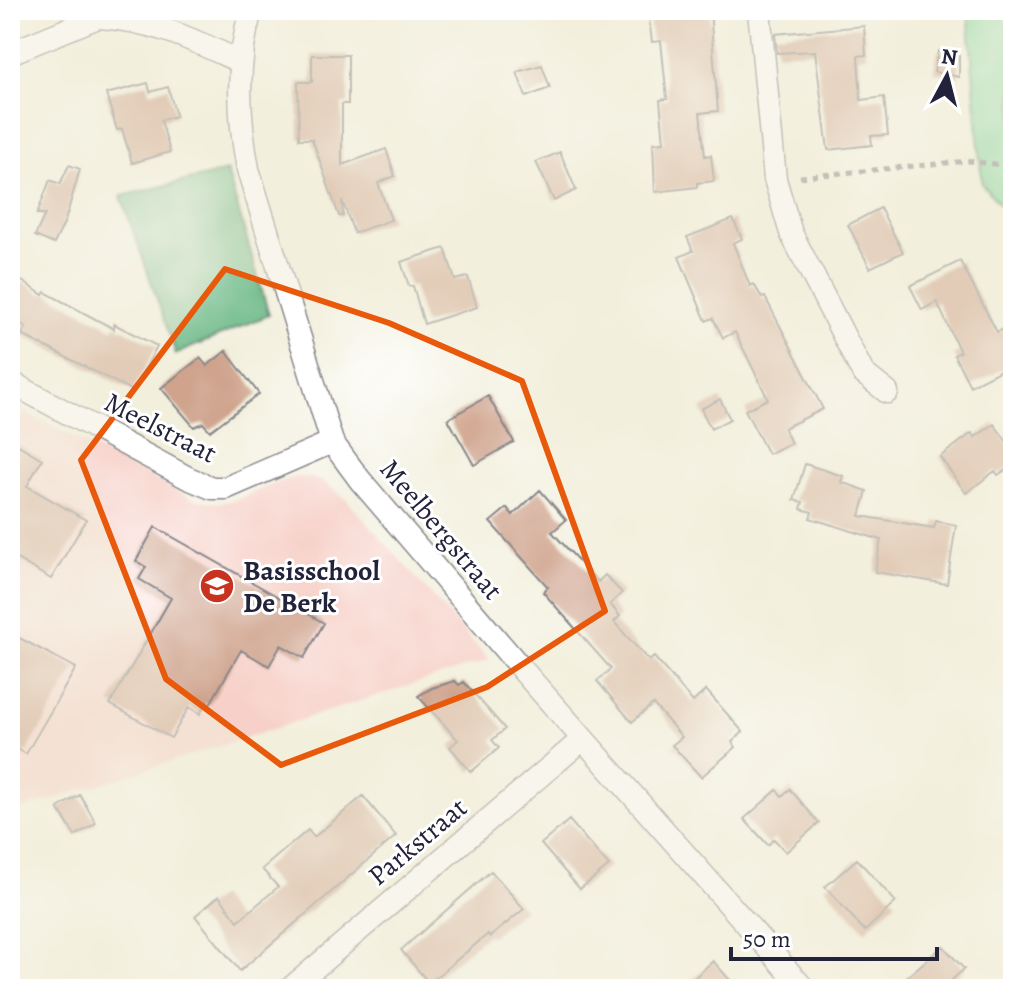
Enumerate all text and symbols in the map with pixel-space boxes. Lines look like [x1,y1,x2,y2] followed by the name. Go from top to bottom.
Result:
[907,36,987,116] north arrow
[940,41,959,73] text: N
[98,383,223,472] street label: Meelstraat
[371,451,511,608] street label: Meelbergstraat
[243,552,381,622] place label: Basisschool De Berk
[198,567,236,605] school or university icon: Basisschool De Berk
[360,789,475,895] street label: Parkstraat
[731,911,937,961] scale bar
[743,923,791,955] text: 50 m

